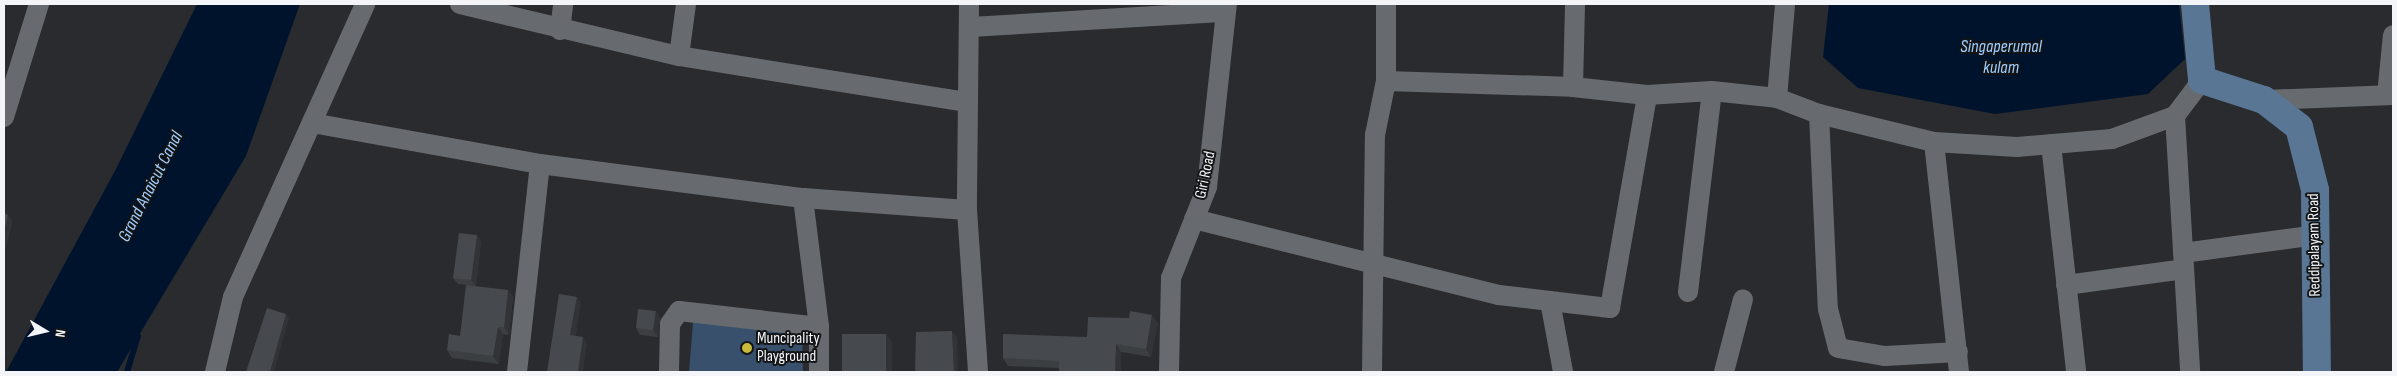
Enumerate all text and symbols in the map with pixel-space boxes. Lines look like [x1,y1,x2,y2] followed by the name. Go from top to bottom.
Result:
[1960,37,2042,80] water label: Singaperumal kulam
[114,128,188,246] water label: Grand Anaicut Canal
[1192,150,1220,200] street label: Giri Road
[2304,193,2326,297] street label: Reddipalayam Road
[20,306,70,356] north arrow
[51,328,69,338] text: N
[757,329,820,367] place label: Muncipality Playground
[741,342,753,354] marker: Muncipality Playground

